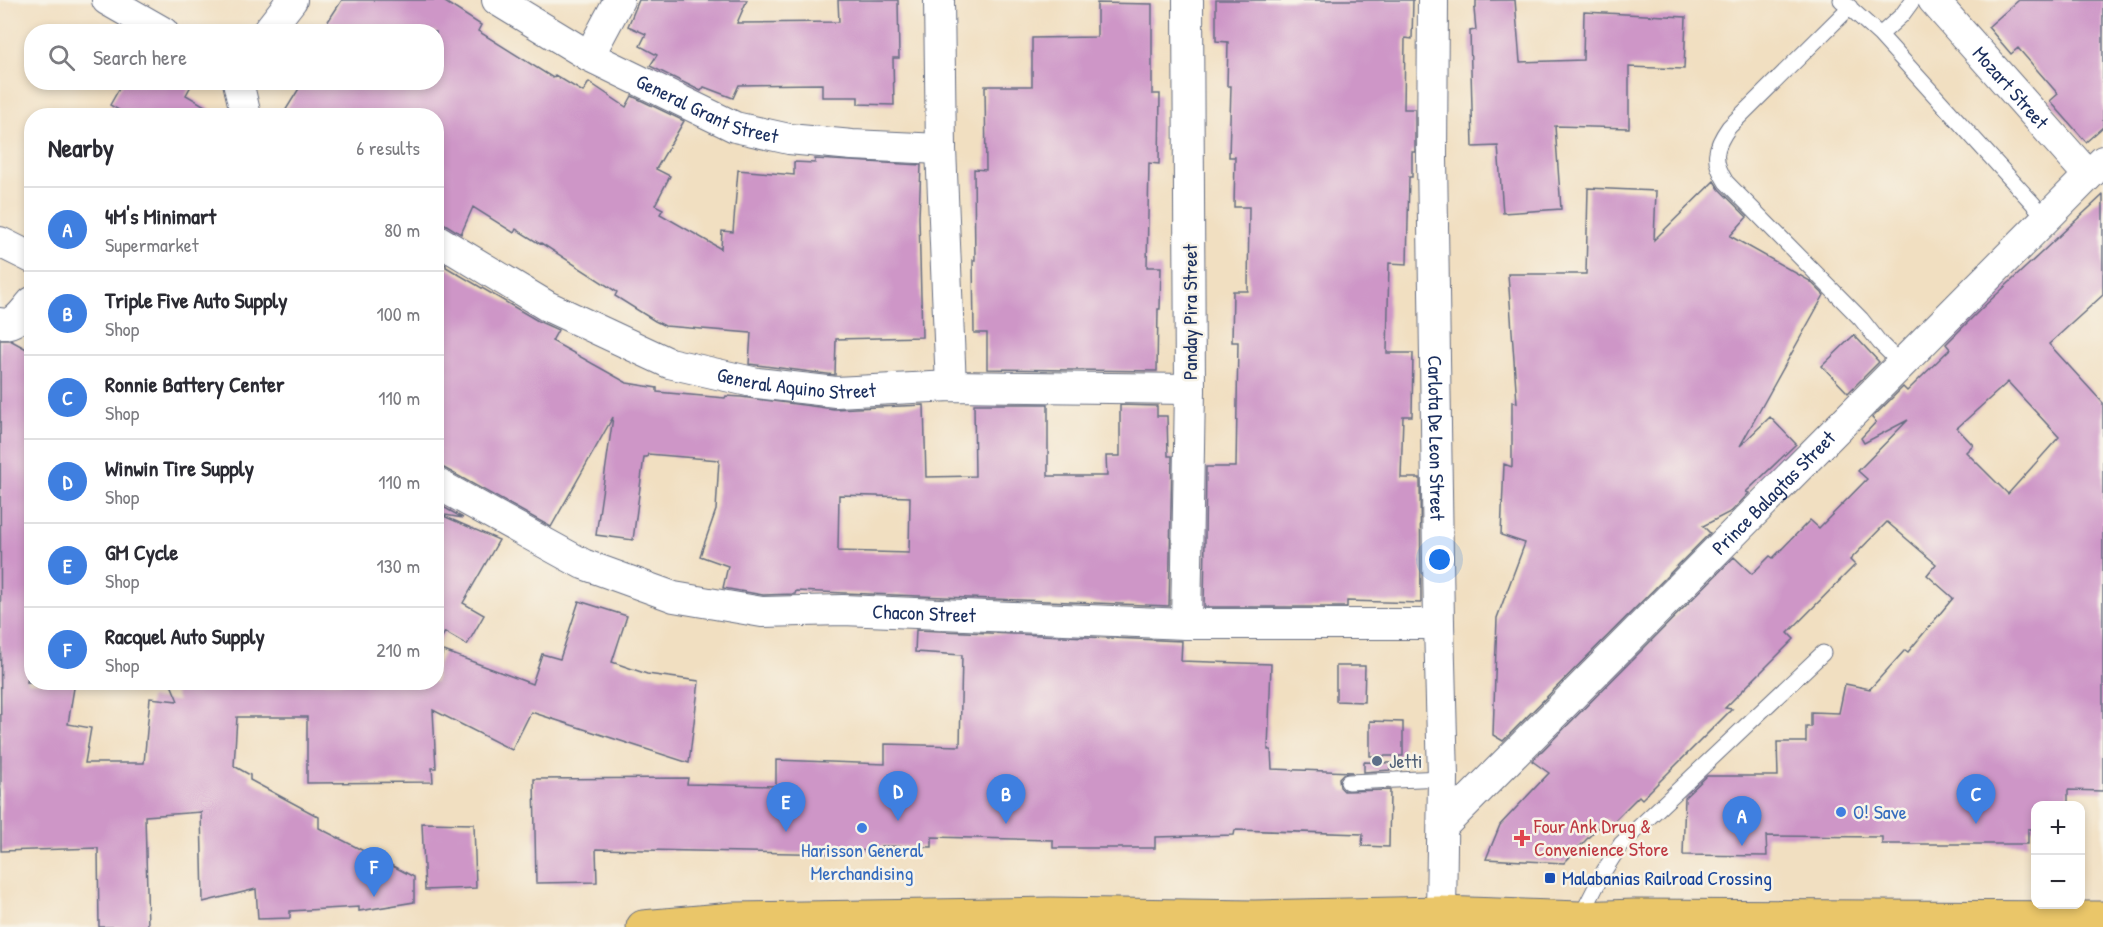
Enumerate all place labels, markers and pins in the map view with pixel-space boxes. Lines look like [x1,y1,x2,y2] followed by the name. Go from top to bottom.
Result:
[1389,747,1423,774] place label: Jetti
[1370,754,1384,768] marker: Jetti
[878,772,918,821] pin: D
[986,774,1026,824] pin: B
[1956,774,1996,824] pin: C
[766,782,806,832] pin: E
[1722,796,1762,846] pin: A
[1853,798,1907,825] place label: O! Save
[1834,805,1848,819] marker: O! Save
[1533,812,1669,862] place label: Four Ank Drug & Convenience Store
[855,821,869,835] marker: Harisson General Merchandising
[1515,831,1529,845] marker: Four Ank Drug & Convenience Store
[801,836,924,886] place label: Harisson General Merchandising
[354,848,394,897] pin: F
[1562,864,1772,891] place label: Malabanias Railroad Crossing
[1543,871,1557,885] marker: Malabanias Railroad Crossing

